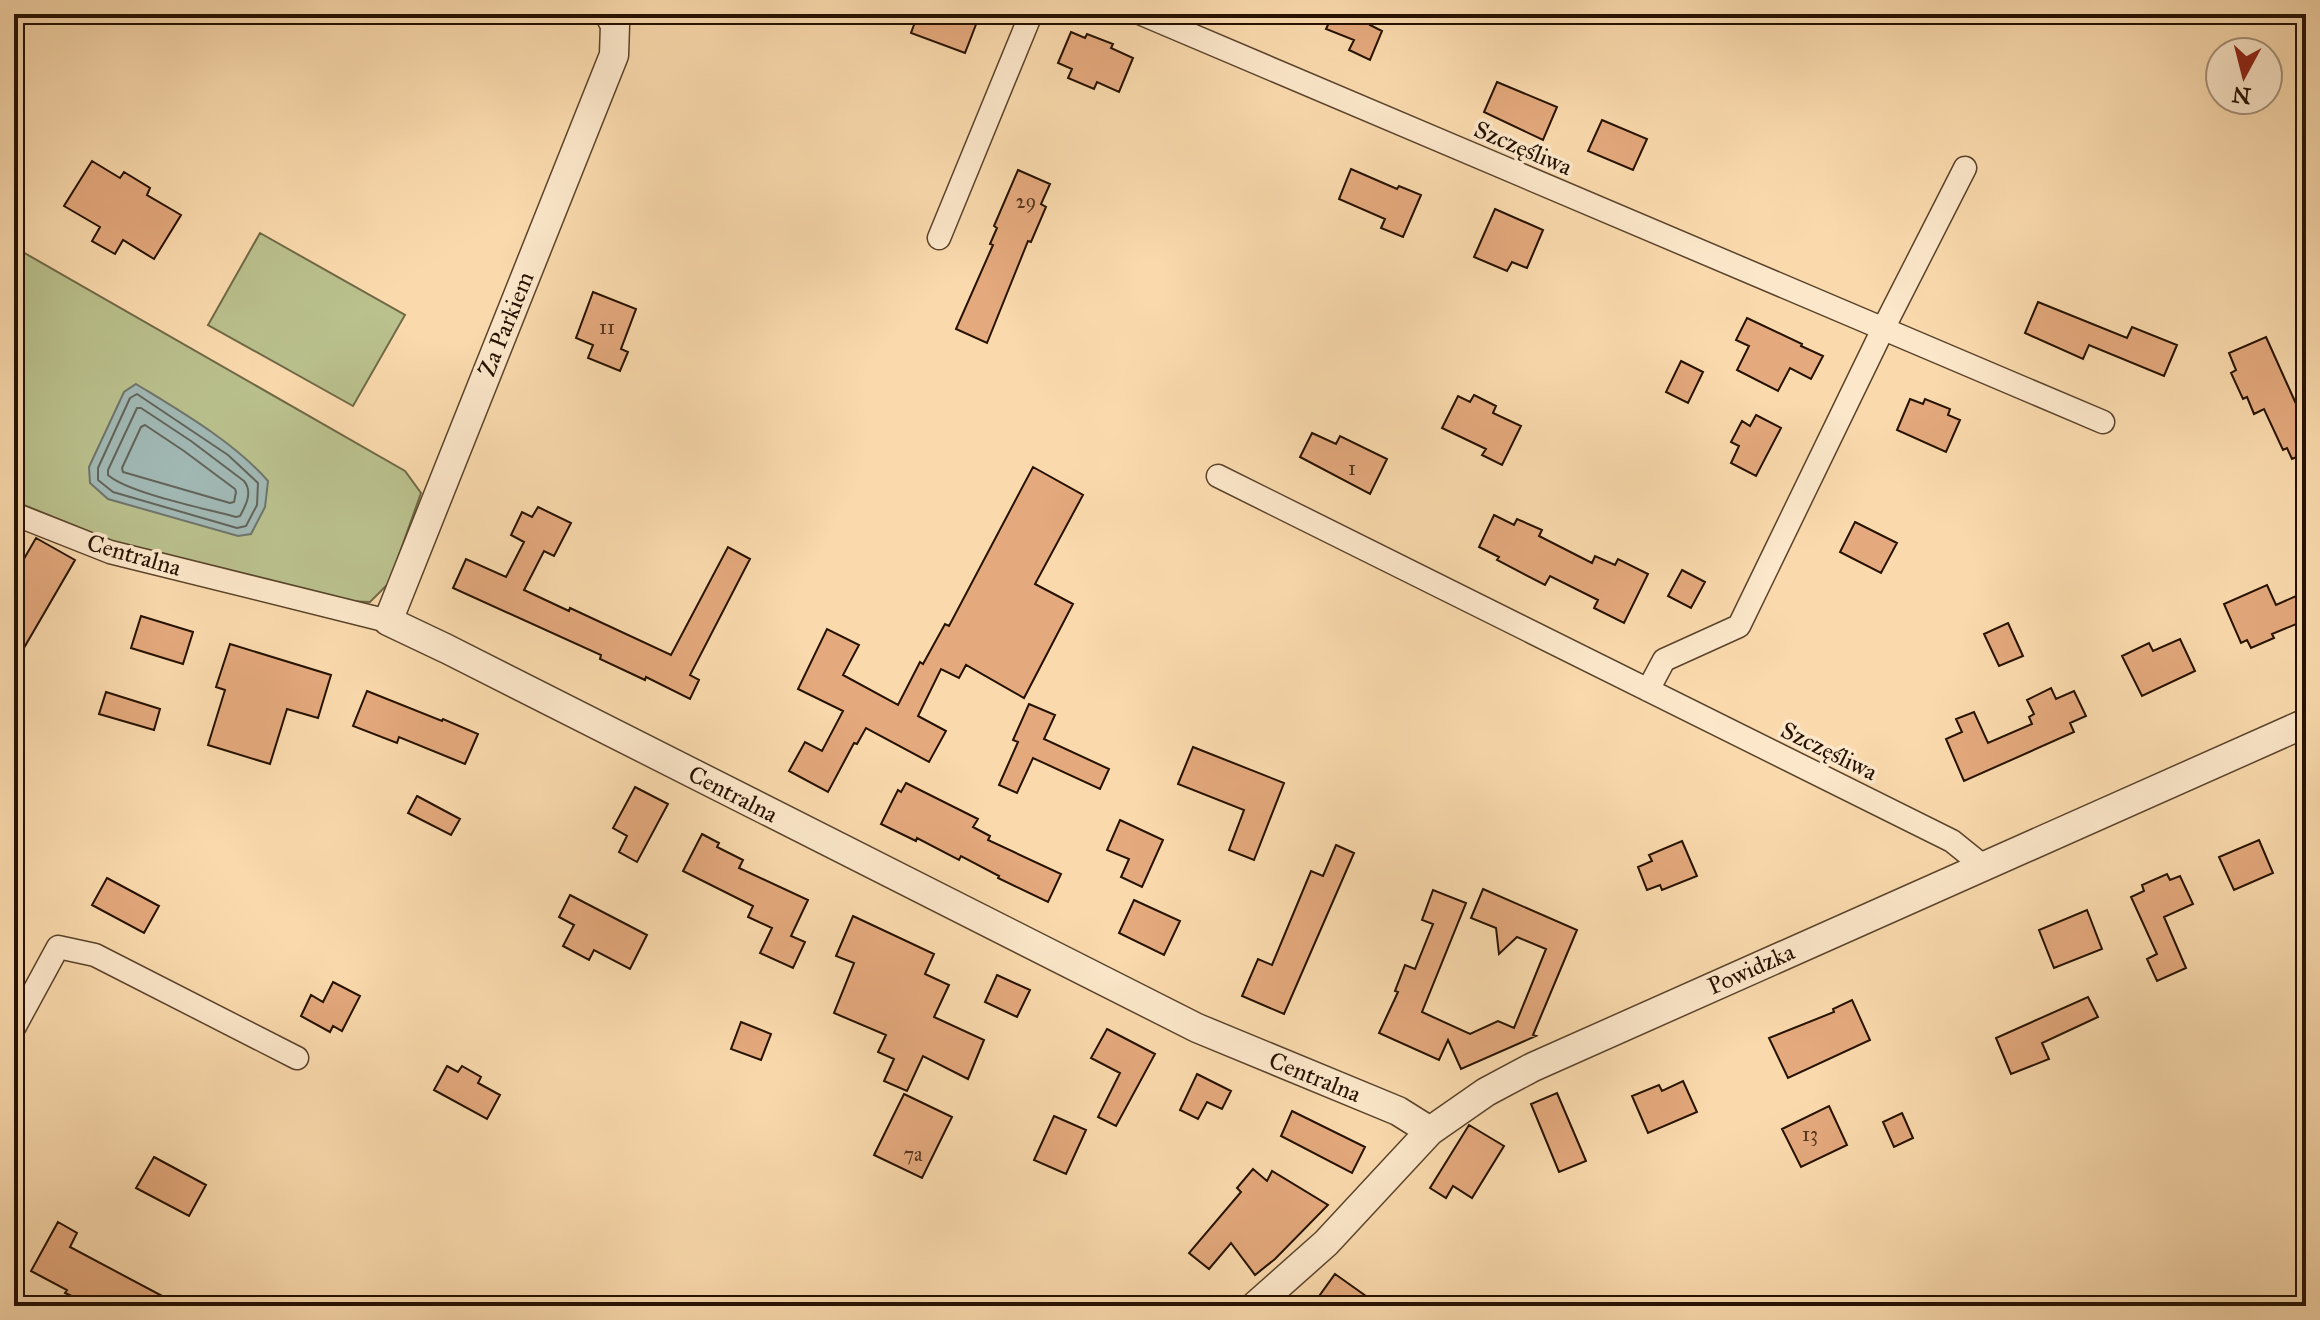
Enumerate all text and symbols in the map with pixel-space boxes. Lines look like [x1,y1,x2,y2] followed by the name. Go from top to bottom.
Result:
[2204,36,2284,116] north arrow
[2230,81,2253,110] text: N
[1469,114,1577,182] street label: Szczęśliwa
[1016,189,1036,213] house number: 29
[471,267,541,381] street label: Za Parkiem
[599,315,615,339] house number: 11
[1348,456,1356,480] house number: 1
[83,527,185,583] street label: Centralna
[1776,715,1883,788] street label: Szczęśliwa
[683,759,784,830] street label: Centralna
[1703,936,1800,1001] street label: Powidzka
[1265,1045,1366,1109] street label: Centralna
[1802,1122,1818,1146] house number: 13
[903,1142,923,1166] house number: 7a

